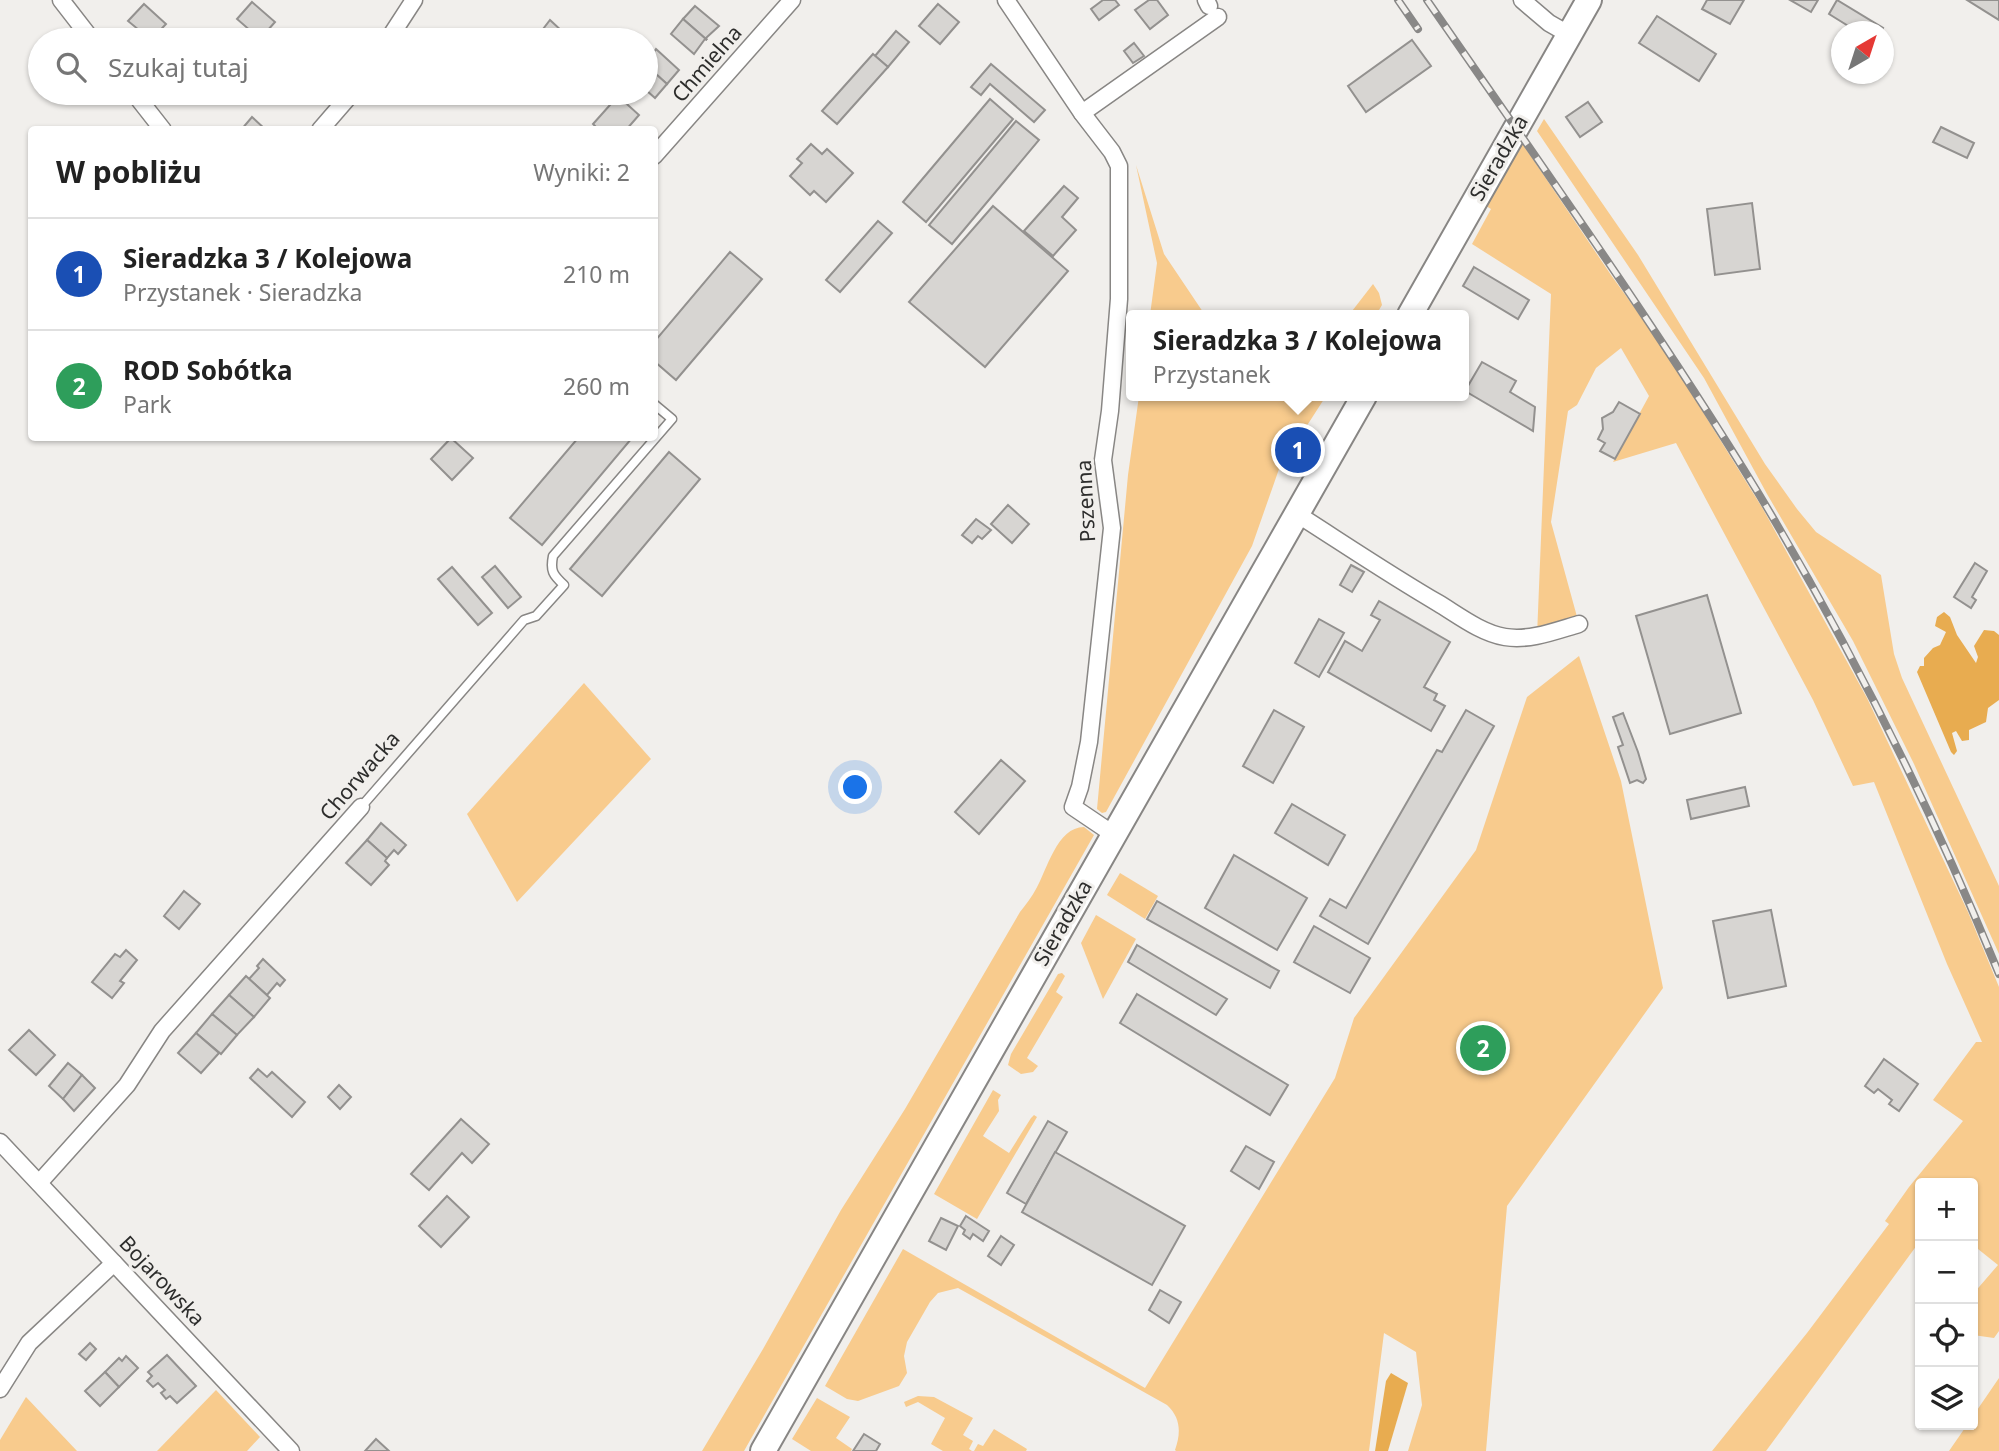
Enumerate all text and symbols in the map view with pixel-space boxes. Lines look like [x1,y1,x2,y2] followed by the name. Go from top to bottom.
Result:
[665,19,747,108] street label: Chmielna
[1831,21,1894,84] north arrow
[28,28,658,105] search box
[52,48,90,86] icon: search
[108,49,249,85] text: Szukaj tutaj
[1462,110,1534,205] street label: Sieradzka
[56,151,202,192] text: W pobliżu
[533,156,630,188] text: Wyniki: 2
[123,240,412,276] text: Sieradzka 3 / Kolejowa
[72,258,86,290] text: 1
[563,258,630,290] text: 210 m
[123,276,362,308] text: Przystanek · Sieradzka
[1126,310,1469,401] popup
[1153,322,1442,358] text: Sieradzka 3 / Kolejowa
[123,352,293,388] text: ROD Sobótka
[1153,358,1271,390] text: Przystanek
[72,370,86,402] text: 2
[563,370,630,402] text: 260 m
[123,388,172,420] text: Park
[1275,424,1321,476] pin: 1
[1069,459,1101,543] street label: Pszenna
[313,725,406,826] street label: Chorwacka
[838,770,872,804] your location
[1026,875,1098,970] street label: Sieradzka
[1460,1022,1506,1074] pin: 2
[1915,1178,1978,1430] map controls
[1915,1178,1978,1241] button: +
[114,1229,212,1331] street label: Bojarowska
[1915,1241,1978,1304] button: −
[1915,1304,1978,1367] button: locate
[1915,1367,1978,1430] button: layers

